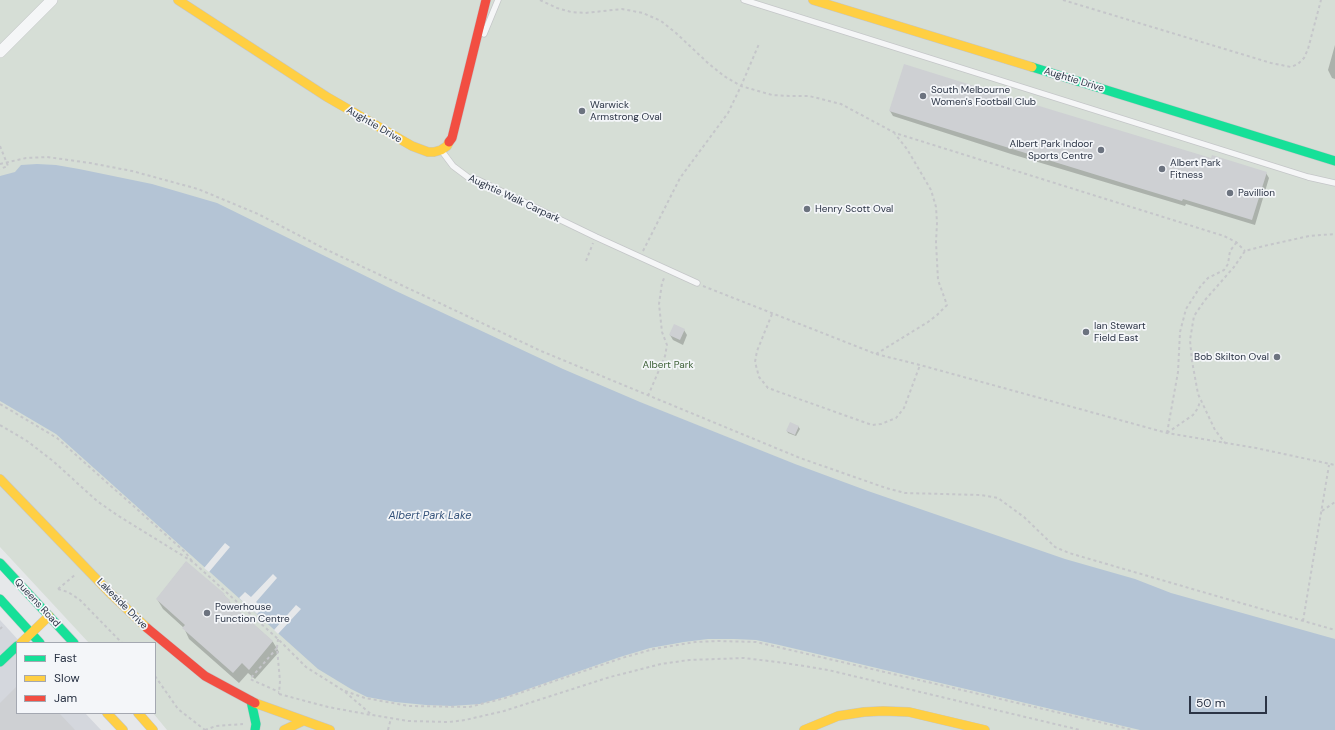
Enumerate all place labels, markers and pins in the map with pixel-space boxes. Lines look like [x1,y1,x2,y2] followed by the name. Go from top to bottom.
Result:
[931,84,1036,108] place label: South Melbourne Women's Football Club
[918,91,928,101] marker: South Melbourne Women's Football Club
[590,99,662,122] place label: Warwick Armstrong Oval
[577,106,587,116] marker: Warwick Armstrong Oval
[1010,138,1093,162] place label: Albert Park Indoor Sports Centre
[1096,145,1106,155] marker: Albert Park Indoor Sports Centre
[1170,157,1221,180] place label: Albert Park Fitness
[1157,164,1167,174] marker: Albert Park Fitness
[1238,187,1275,199] place label: Pavillion
[1225,188,1235,198] marker: Pavillion
[815,203,893,215] place label: Henry Scott Oval
[802,204,812,214] marker: Henry Scott Oval
[1094,320,1146,344] place label: Ian Stewart Field East
[1081,327,1091,337] marker: Ian Stewart Field East
[1194,351,1269,363] place label: Bob Skilton Oval
[1272,352,1282,362] marker: Bob Skilton Oval
[215,601,290,624] place label: Powerhouse Function Centre
[202,608,212,618] marker: Powerhouse Function Centre

